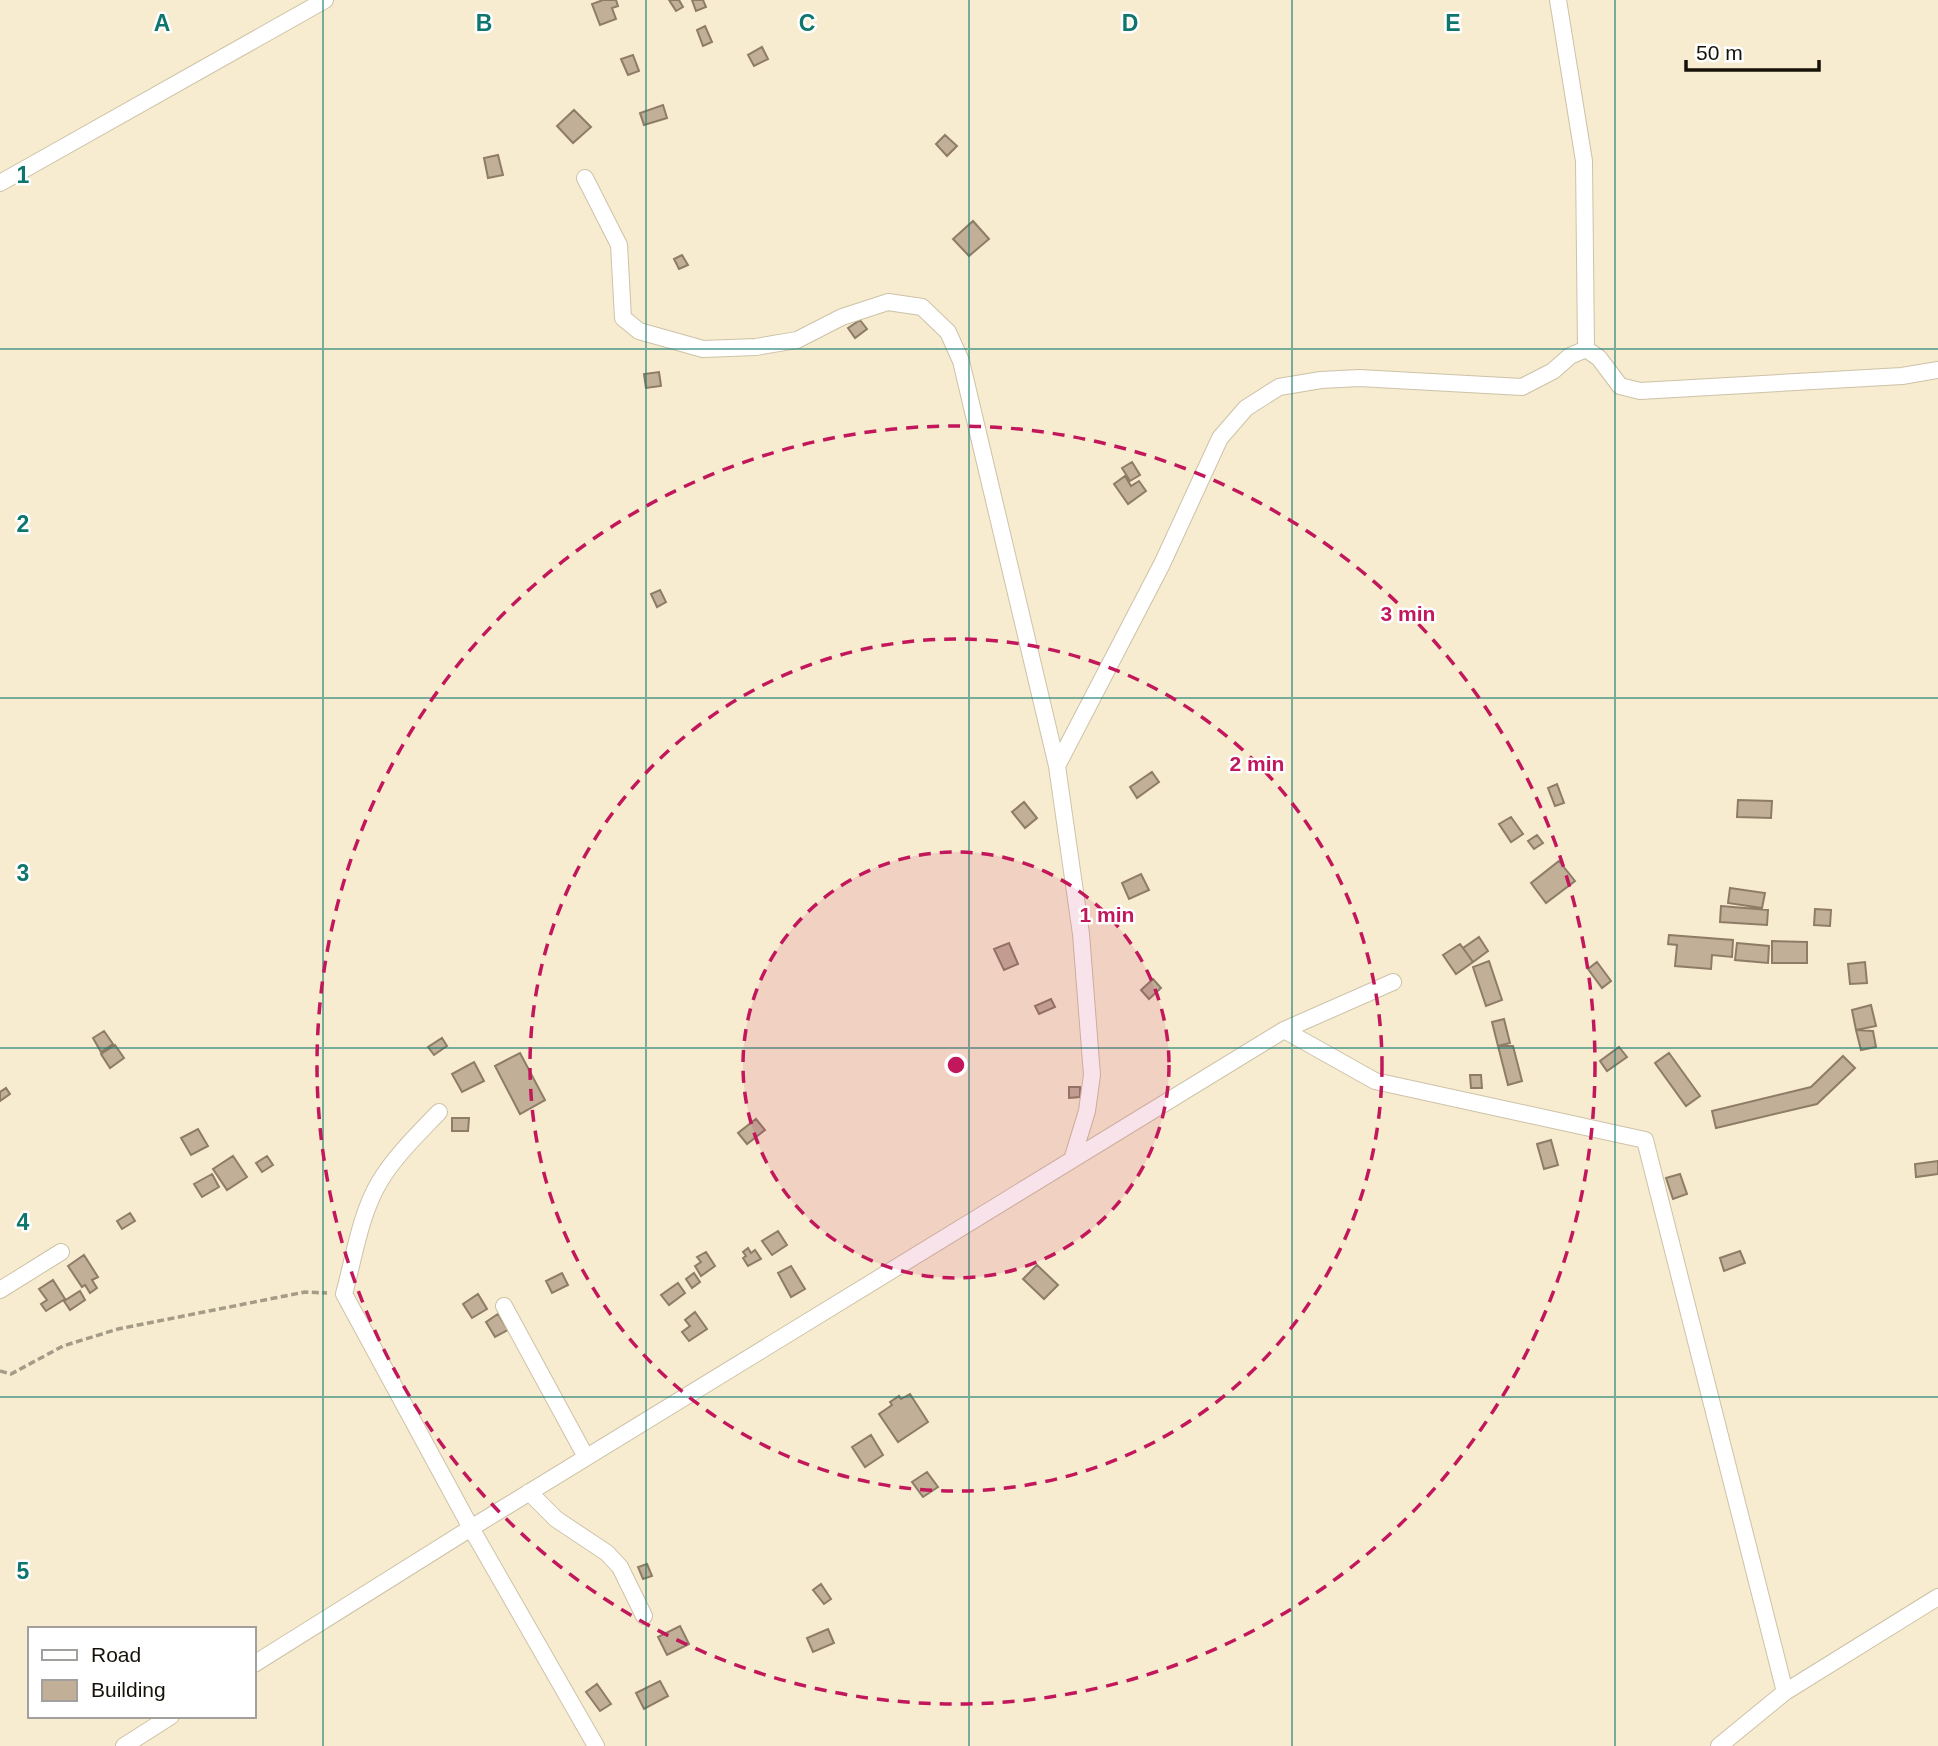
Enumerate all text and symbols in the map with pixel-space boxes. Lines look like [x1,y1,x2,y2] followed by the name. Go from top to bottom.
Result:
[154,10,170,36] text: A
[476,10,492,36] text: B
[799,10,815,36] text: C
[1122,10,1138,36] text: D
[1445,10,1461,36] text: E
[1686,28,1819,72] scale bar
[1696,41,1743,64] text: 50 m
[17,162,30,188] text: 1
[17,511,29,537] text: 2
[1381,602,1435,625] text: 3 min
[1230,752,1284,775] text: 2 min
[17,860,29,886] text: 3
[1080,903,1134,926] text: 1 min
[944,1053,968,1077] centre of rings
[17,1209,30,1235] text: 4
[17,1558,30,1584] text: 5
[28,1627,256,1718] legend
[91,1643,141,1666] text: Road
[91,1678,166,1701] text: Building

